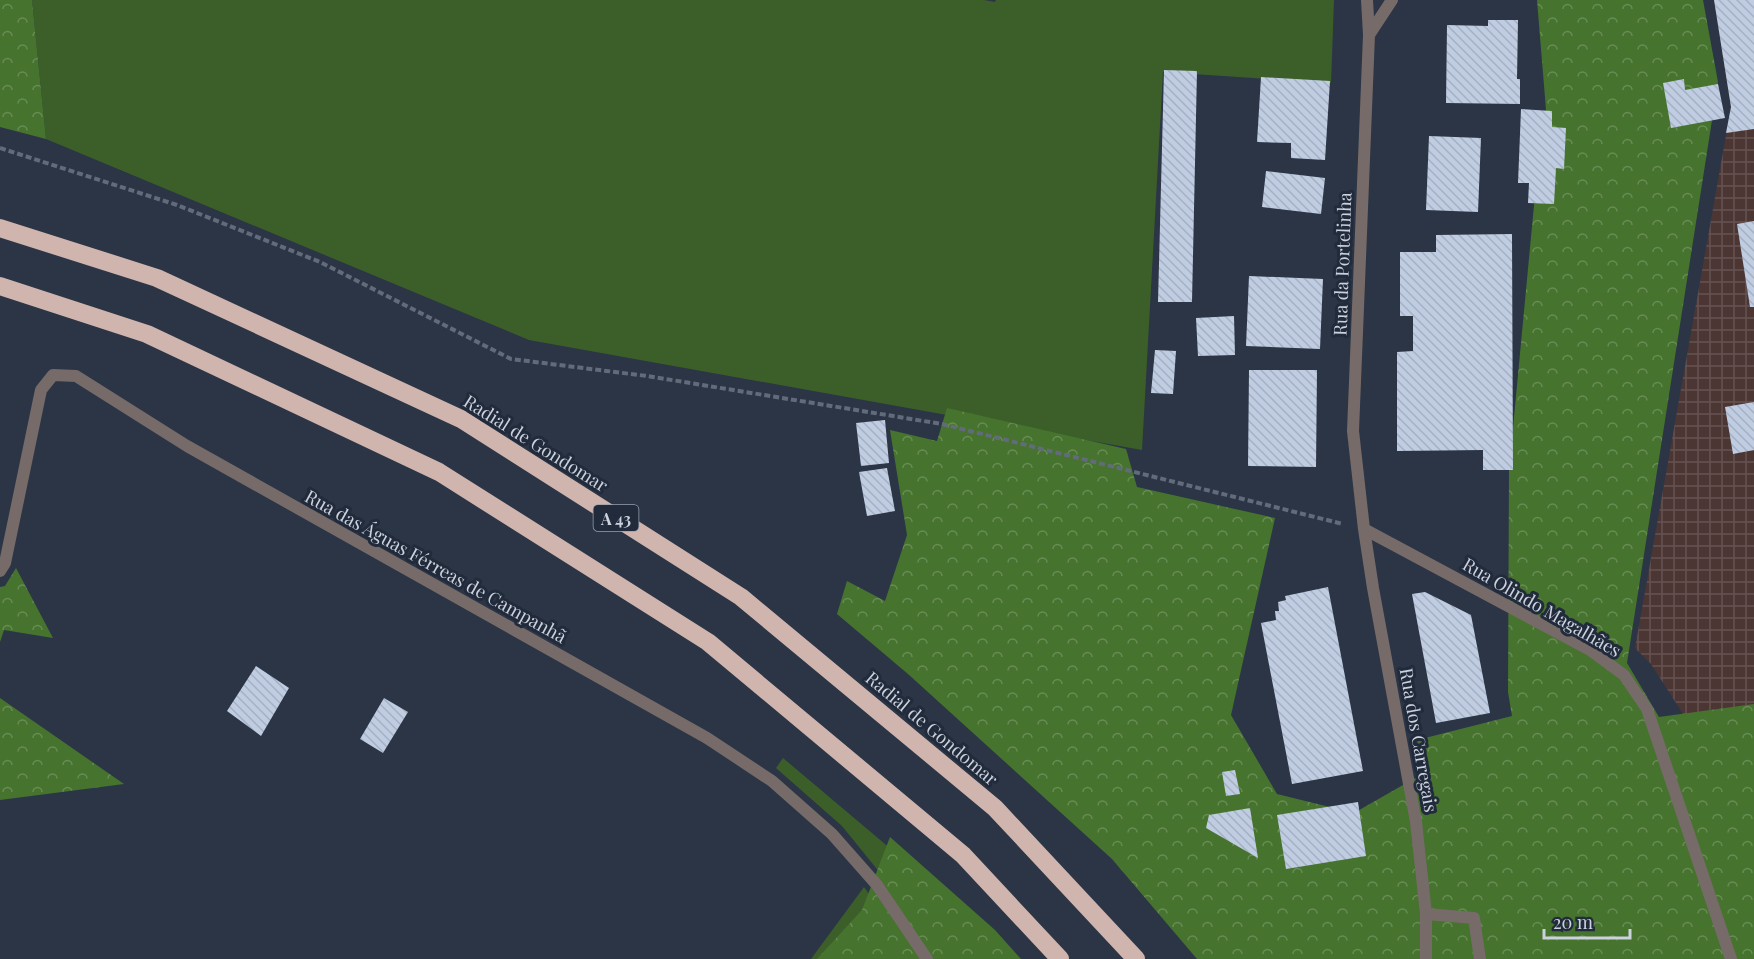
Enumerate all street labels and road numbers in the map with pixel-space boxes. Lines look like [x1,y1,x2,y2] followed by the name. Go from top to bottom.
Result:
[1328,192,1356,336] street label: Rua da Portelinha
[459,389,613,497] street label: Radial de Gondomar
[301,484,571,648] street label: Rua das Águas Férreas de Campanhã
[594,505,638,531] road number: A 43
[1458,552,1626,662] street label: Rua Olindo Magalhães
[861,666,1003,790] street label: Radial de Gondomar
[1395,666,1443,814] street label: Rua dos Carregais

